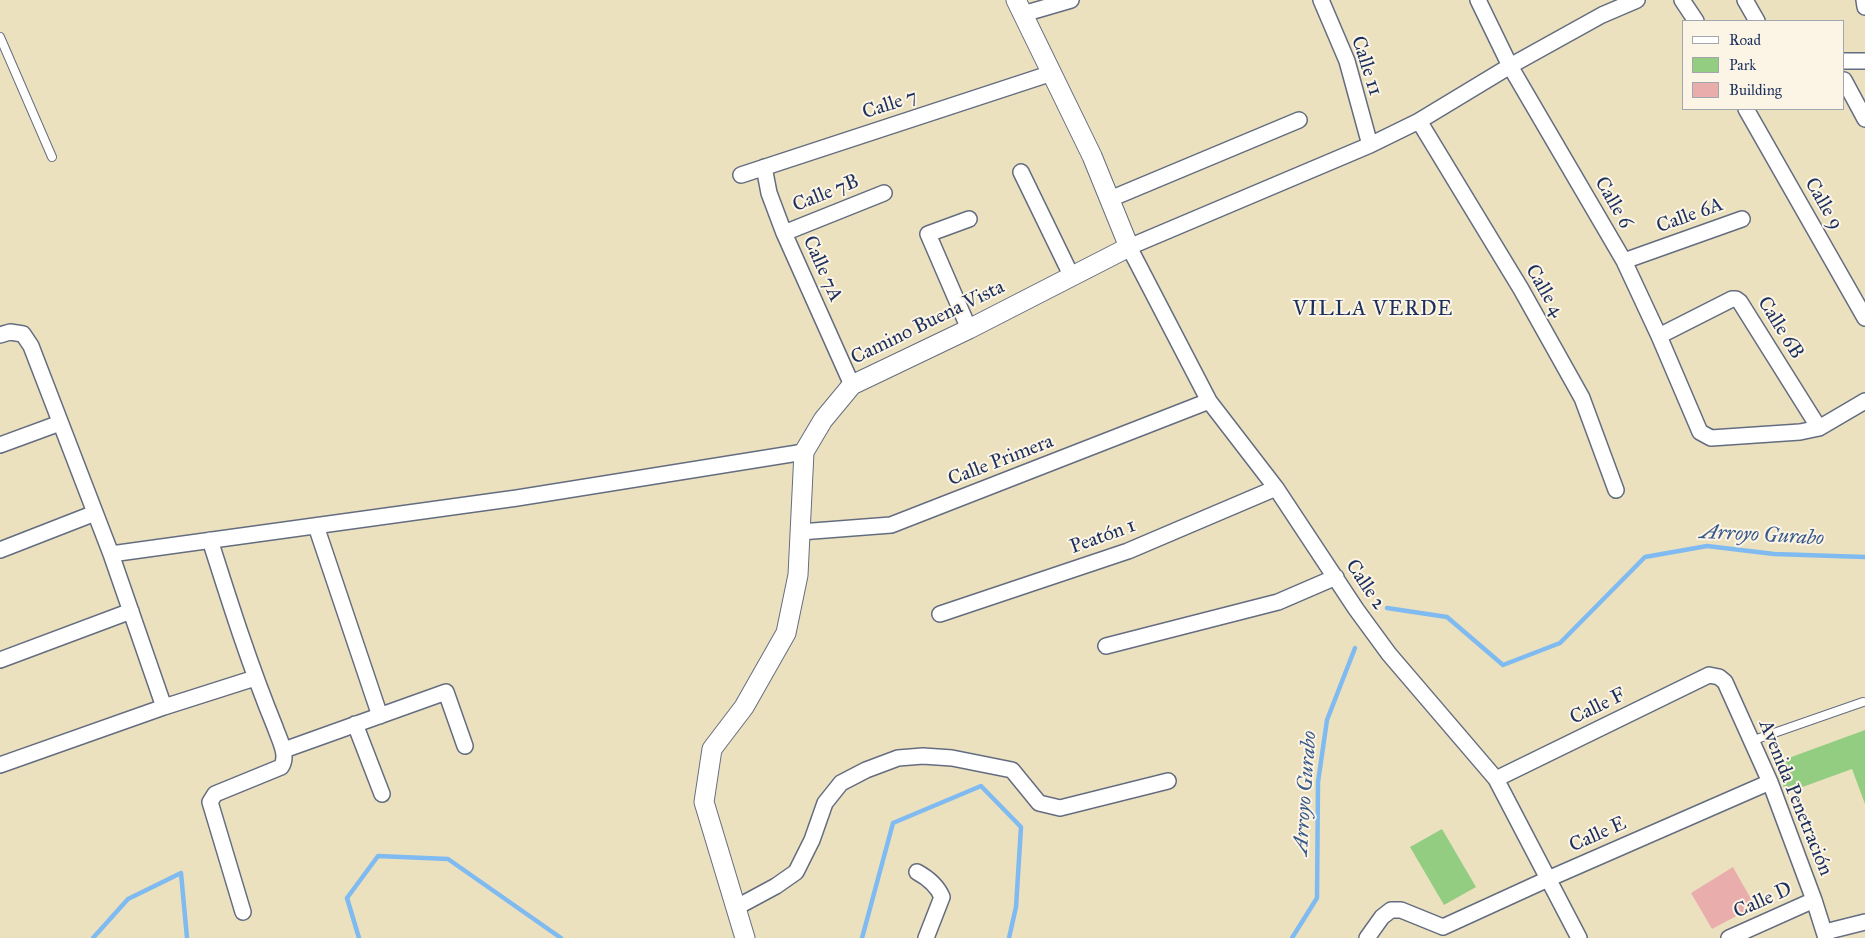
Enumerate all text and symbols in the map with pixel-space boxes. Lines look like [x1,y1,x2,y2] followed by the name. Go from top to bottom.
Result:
[1682,20,1845,110] legend
[1729,31,1761,49] text: Road
[1345,33,1387,99] street label: Calle 11
[1729,56,1756,74] text: Park
[1729,81,1782,99] text: Building
[860,85,920,125] street label: Calle 7
[789,170,863,218] street label: Calle 7B
[1589,173,1637,233] street label: Calle 6
[1799,174,1847,234] street label: Calle 9
[1653,193,1727,239] street label: Calle 6A
[797,232,847,306] street label: Calle 7A
[1519,260,1569,322] street label: Calle 4
[847,275,1009,371] street label: Camino Buena Vista
[1752,292,1808,364] street label: Calle 6B
[1291,297,1455,323] district label: VILLA VERDE
[945,430,1057,492] street label: Calle Primera
[1067,514,1139,560] street label: Peatón 1
[1699,520,1825,552] water label: Arroyo Gurabo
[1340,555,1390,615] street label: Calle 2
[1566,683,1630,731] street label: Calle F
[1753,717,1837,879] street label: Avenida Penetración
[1289,730,1323,856] water label: Arroyo Gurabo
[1566,812,1630,858] street label: Calle E
[1730,878,1796,924] street label: Calle D

